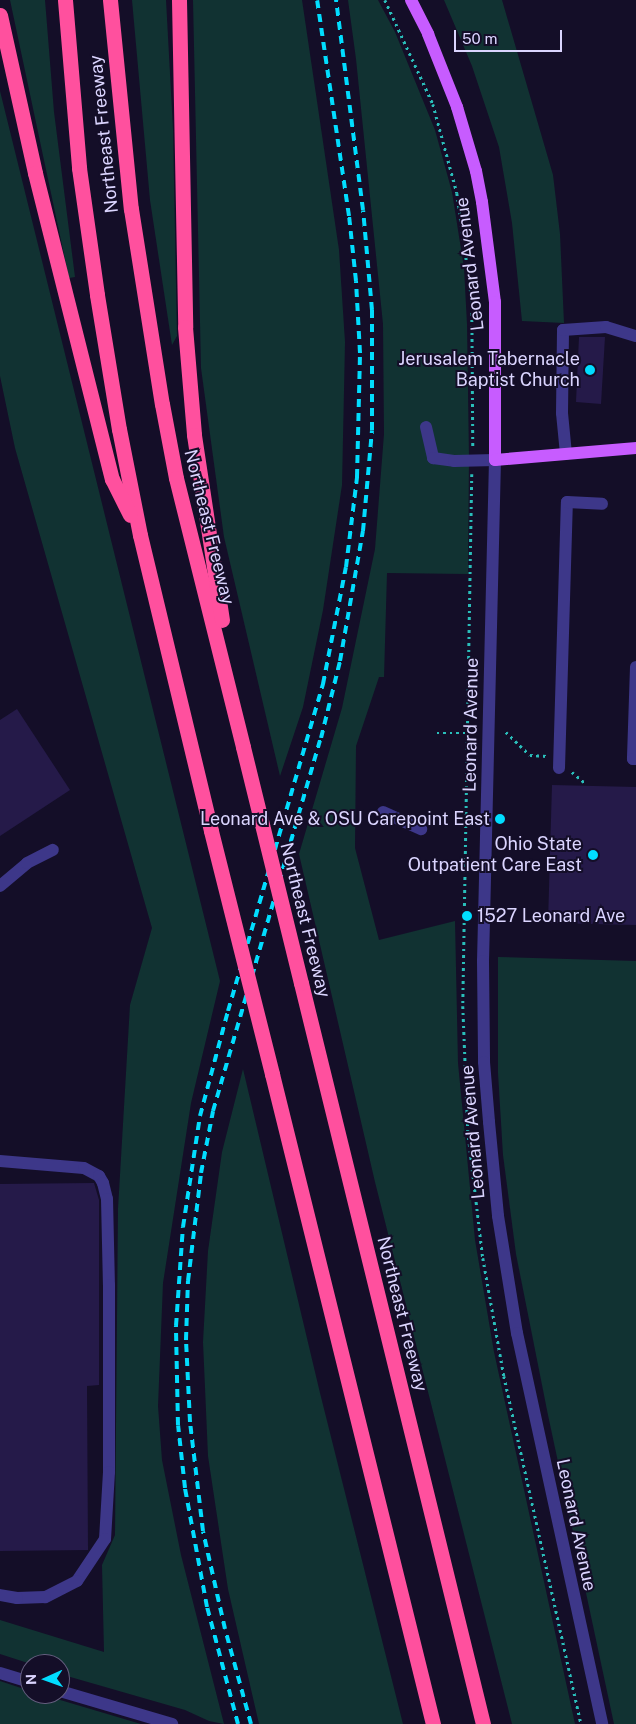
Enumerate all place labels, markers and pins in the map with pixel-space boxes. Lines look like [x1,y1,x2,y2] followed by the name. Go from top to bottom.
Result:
[398,349,580,392] place label: Jerusalem Tabernacle Baptist Church
[584,364,596,376] marker: Jerusalem Tabernacle Baptist Church
[200,808,490,830] place label: Leonard Ave & OSU Carepoint East
[494,813,506,825] marker: Leonard Ave & OSU Carepoint East
[408,834,582,876] place label: Ohio State Outpatient Care East
[586,848,600,862] marker: Ohio State Outpatient Care East
[477,905,625,927] place label: 1527 Leonard Ave
[461,910,473,922] marker: 1527 Leonard Ave

